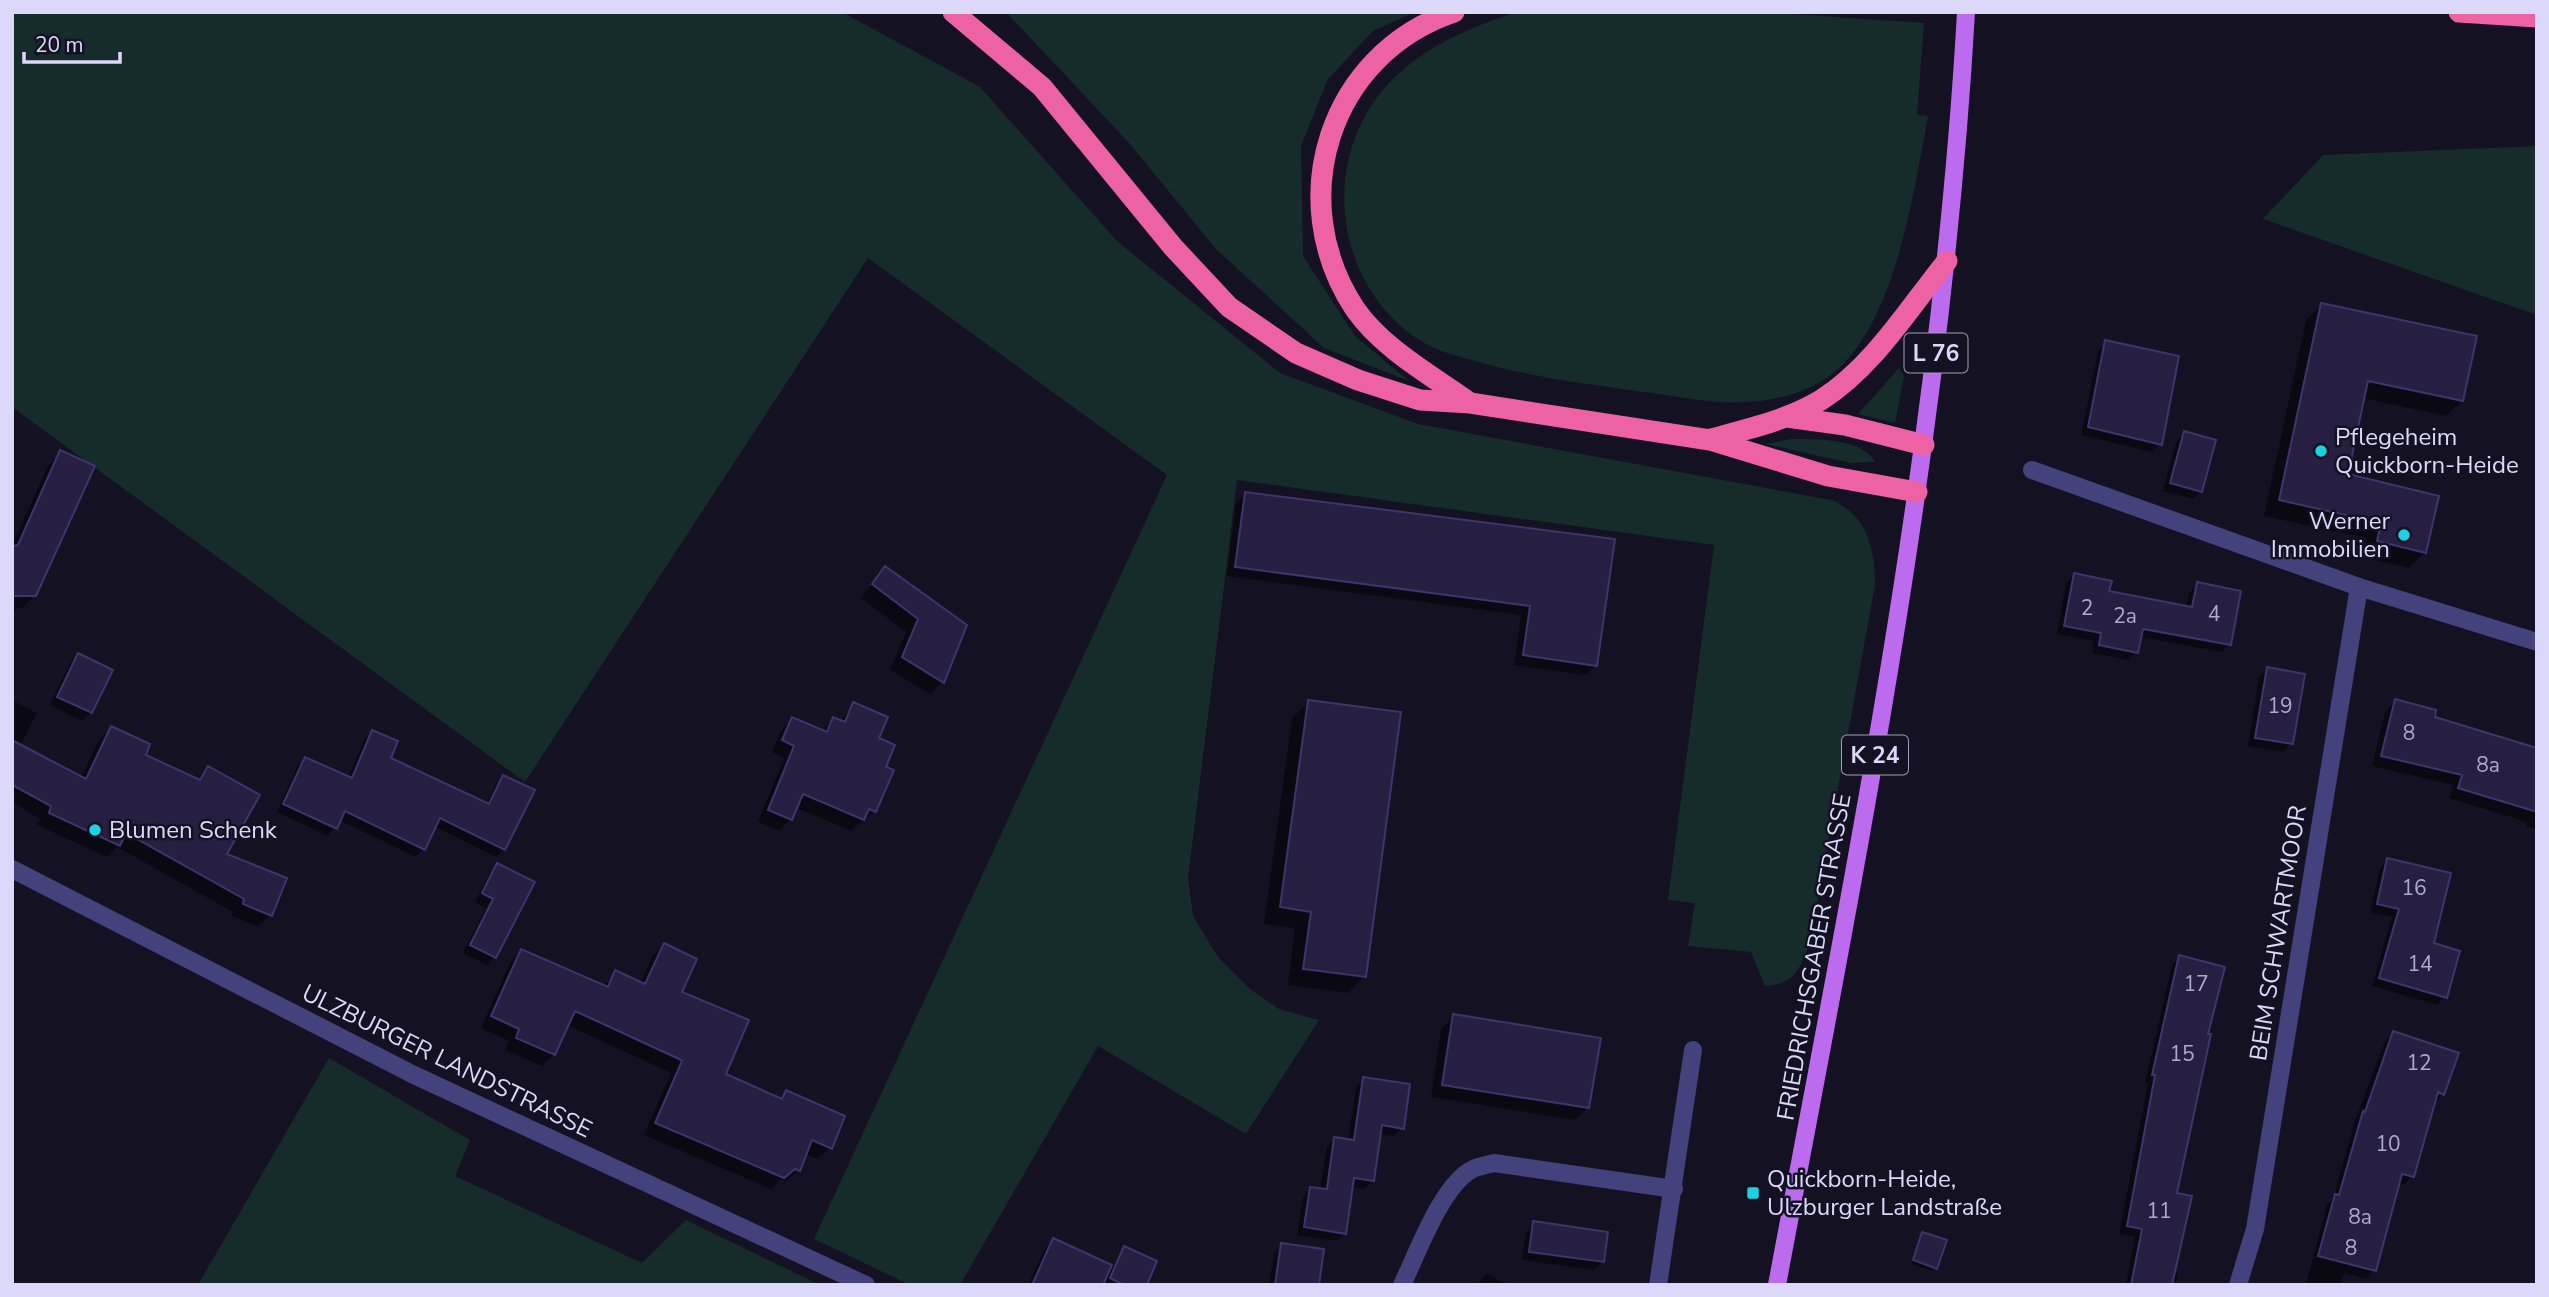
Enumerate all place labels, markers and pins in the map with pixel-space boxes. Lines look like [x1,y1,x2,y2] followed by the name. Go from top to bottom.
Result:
[2335,421,2519,481] place label: Pflegeheim Quickborn-Heide
[2313,443,2329,459] marker: Pflegeheim Quickborn-Heide
[2271,505,2390,565] place label: Werner Immobilien
[2396,527,2412,543] marker: Werner Immobilien
[109,814,278,846] place label: Blumen Schenk
[87,822,103,838] marker: Blumen Schenk
[1767,1163,2002,1223] place label: Quickborn-Heide, Ulzburger Landstraße
[1745,1185,1761,1201] marker: Quickborn-Heide, Ulzburger Landstraße

